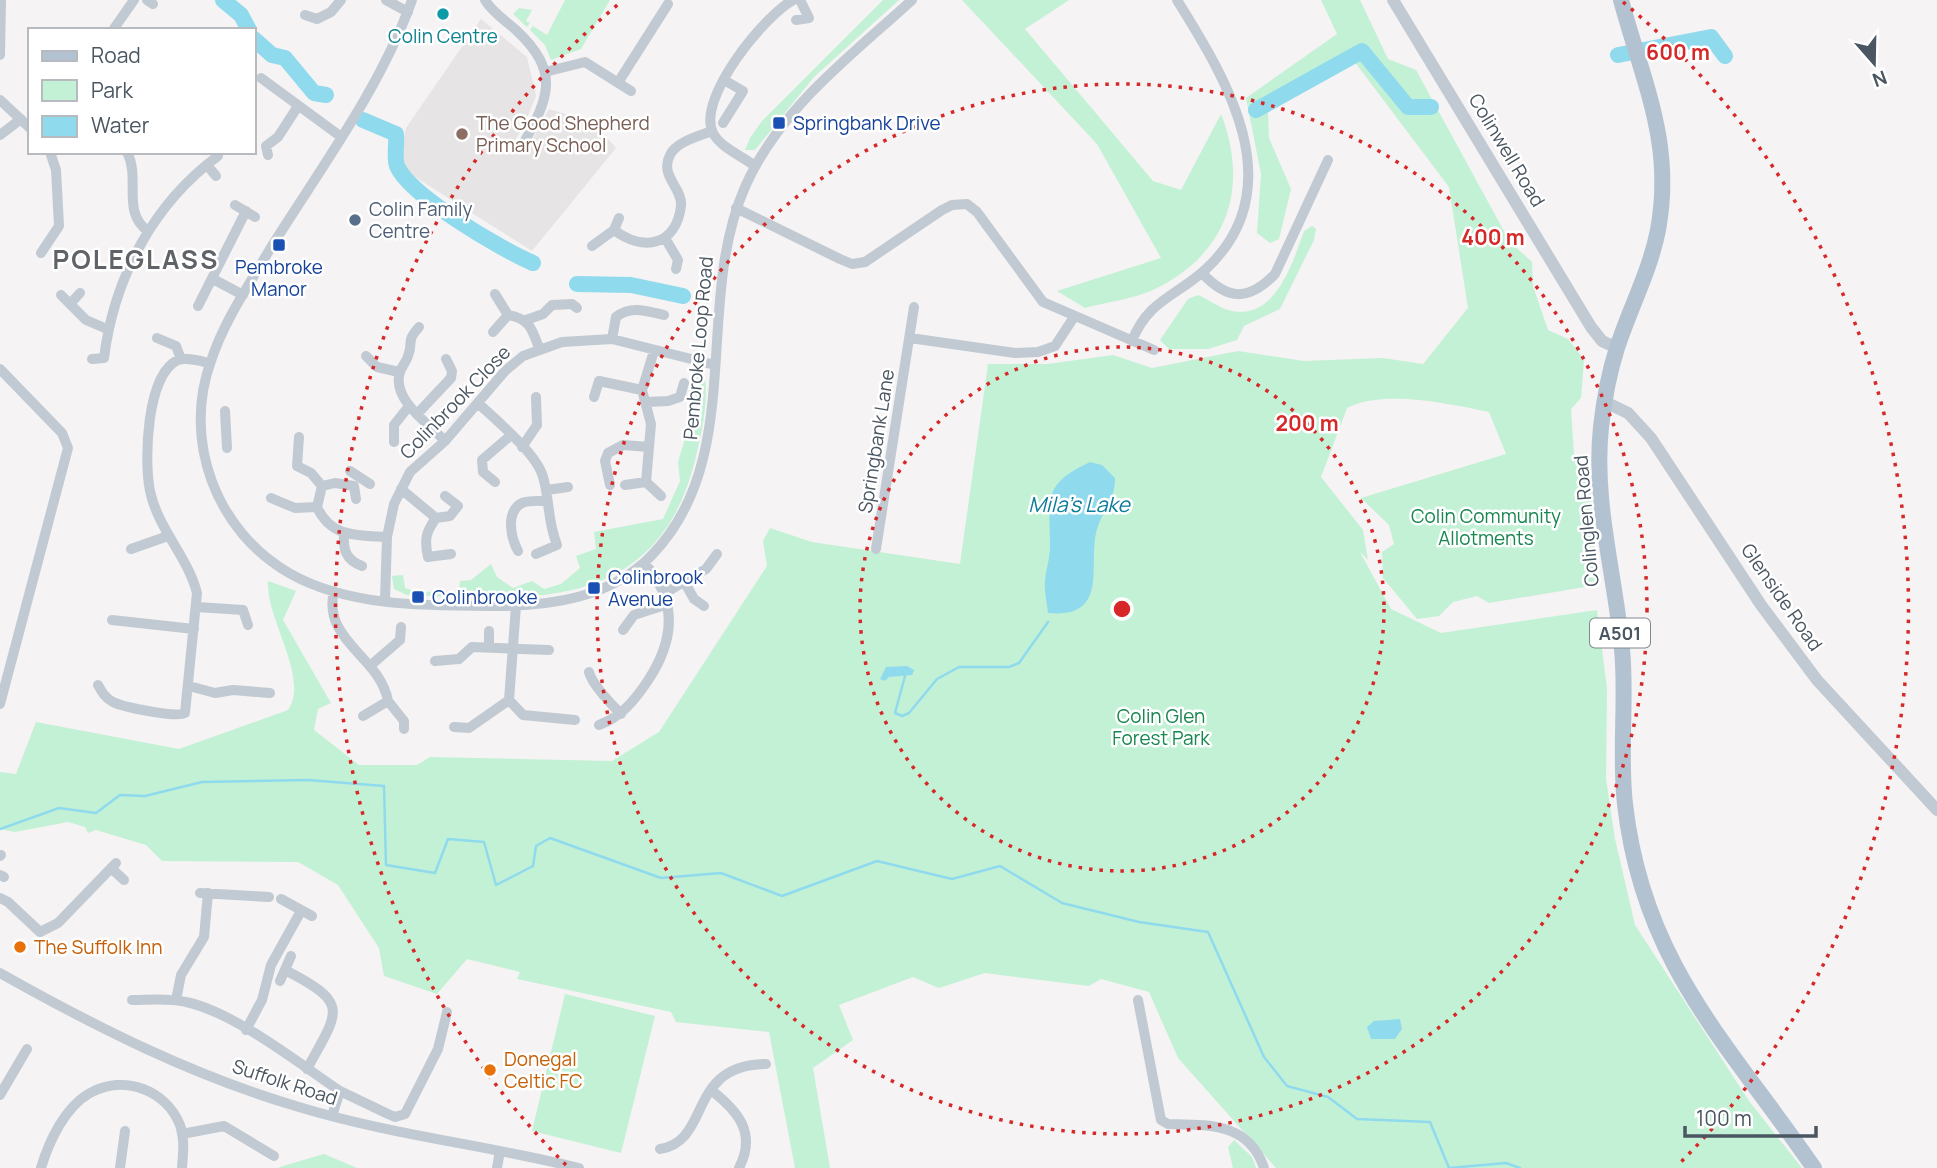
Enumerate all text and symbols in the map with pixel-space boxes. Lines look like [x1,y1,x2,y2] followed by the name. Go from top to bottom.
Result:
[435,6,451,22] marker: Colin Centre
[388,23,498,49] place label: Colin Centre
[28,28,256,154] legend
[1839,28,1909,98] north arrow
[1646,38,1710,66] text: 600 m
[91,41,141,69] text: Road
[1869,64,1891,94] text: N
[91,76,133,104] text: Park
[1463,88,1551,212] street label: Colinwell Road
[476,110,650,158] place label: The Good Shepherd Primary School
[793,110,941,136] place label: Springbank Drive
[91,111,150,139] text: Water
[771,115,787,131] marker: Springbank Drive
[454,126,470,142] marker: The Good Shepherd Primary School
[369,196,473,244] place label: Colin Family Centre
[347,212,363,228] marker: Colin Family Centre
[1461,223,1525,251] text: 400 m
[271,237,287,253] marker: Pembroke Manor
[53,241,219,277] district label: POLEGLASS
[235,254,323,302] place label: Pembroke Manor
[677,255,719,441] street label: Pembroke Loop Road
[394,339,516,465] street label: Colinbrook Close
[852,367,900,515] street label: Springbank Lane
[1275,409,1339,437] text: 200 m
[1567,454,1605,588] street label: Colinglen Road
[1028,490,1131,518] water label: Mila's Lake
[1411,503,1561,551] park label: Colin Community Allotments
[1735,538,1829,656] street label: Glenside Road
[608,564,703,612] place label: Colinbrook Avenue
[586,580,602,596] marker: Colinbrook Avenue
[432,584,538,610] place label: Colinbrooke
[410,589,426,605] marker: Colinbrooke
[1110,597,1134,621] centre of rings
[1590,618,1650,648] road number: A501
[1112,703,1210,751] park label: Colin Glen Forest Park
[34,934,163,960] place label: The Suffolk Inn
[12,939,28,955] marker: The Suffolk Inn
[504,1046,583,1094] place label: Donegal Celtic FC
[229,1053,341,1111] street label: Suffolk Road
[482,1062,498,1078] marker: Donegal Celtic FC
[1685,1094,1816,1138] scale bar
[1696,1104,1752,1132] text: 100 m

